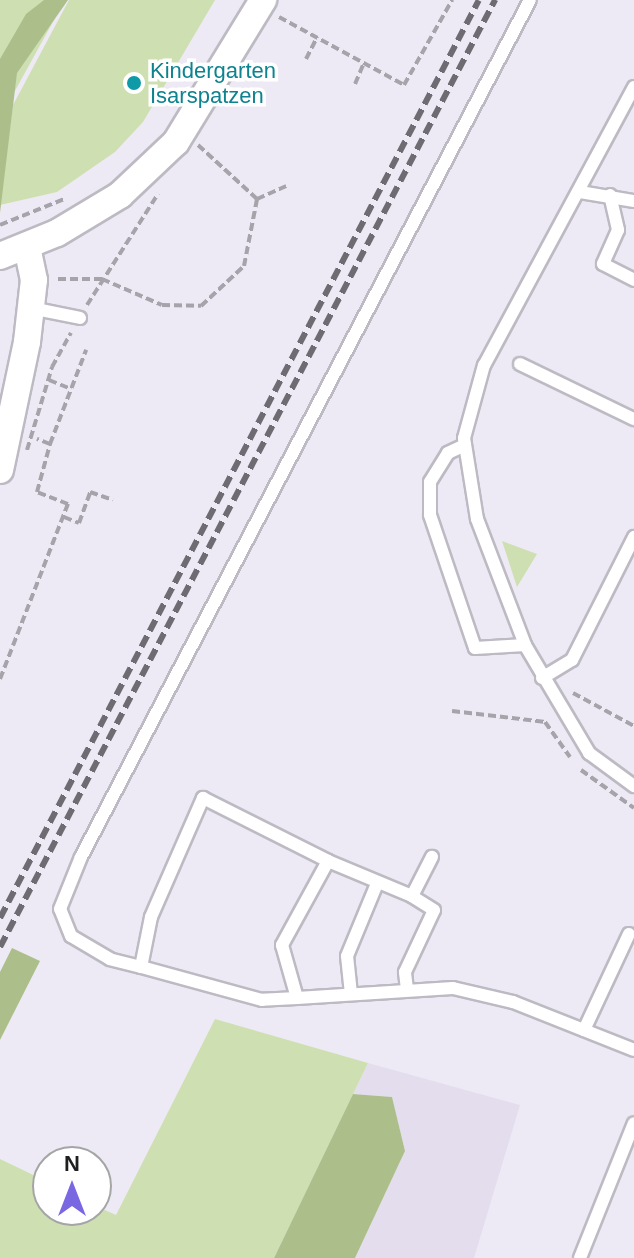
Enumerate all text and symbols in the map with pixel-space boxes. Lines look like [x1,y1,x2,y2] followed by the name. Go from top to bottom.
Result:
[150,57,276,108] place label: Kindergarten Isarspatzen
[125,74,143,92] marker: Kindergarten Isarspatzen
[32,1146,112,1226] north arrow
[64,1151,80,1176] text: N

